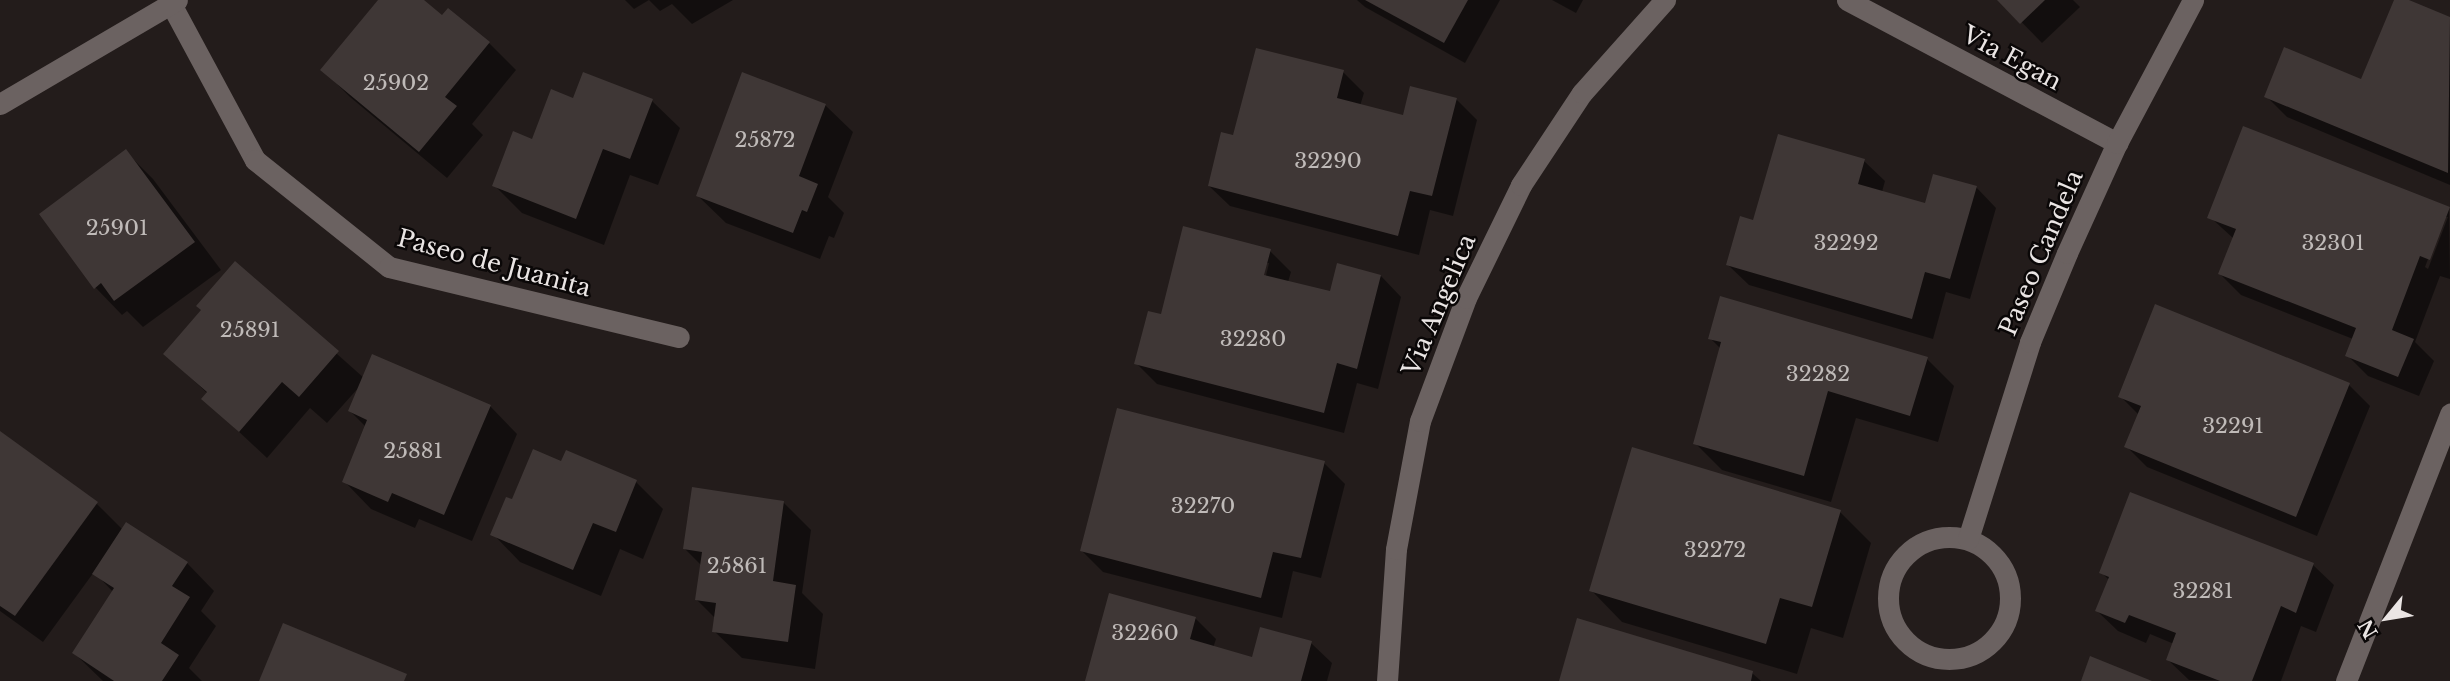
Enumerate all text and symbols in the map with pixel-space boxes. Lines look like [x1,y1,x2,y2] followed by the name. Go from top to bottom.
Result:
[1957,20,2067,96] street label: Via Egan
[363,70,429,96] house number: 25902
[734,127,796,153] house number: 25872
[1294,148,1362,174] house number: 32290
[1993,166,2089,340] street label: Paseo Candela
[86,215,148,241] house number: 25901
[394,223,594,303] street label: Paseo de Juanita
[1396,229,1482,381] street label: Via Angelica
[1813,230,1879,256] house number: 32292
[2301,230,2365,256] house number: 32301
[220,317,280,343] house number: 25891
[1220,326,1286,352] house number: 32280
[1786,361,1850,387] house number: 32282
[2202,413,2264,439] house number: 32291
[383,438,443,464] house number: 25881
[1171,493,1235,519] house number: 32270
[1684,537,1746,563] house number: 32272
[707,553,767,579] house number: 25861
[2173,578,2233,604] house number: 32281
[2352,583,2422,653] north arrow
[2354,615,2383,642] text: N
[1111,620,1179,646] house number: 32260

